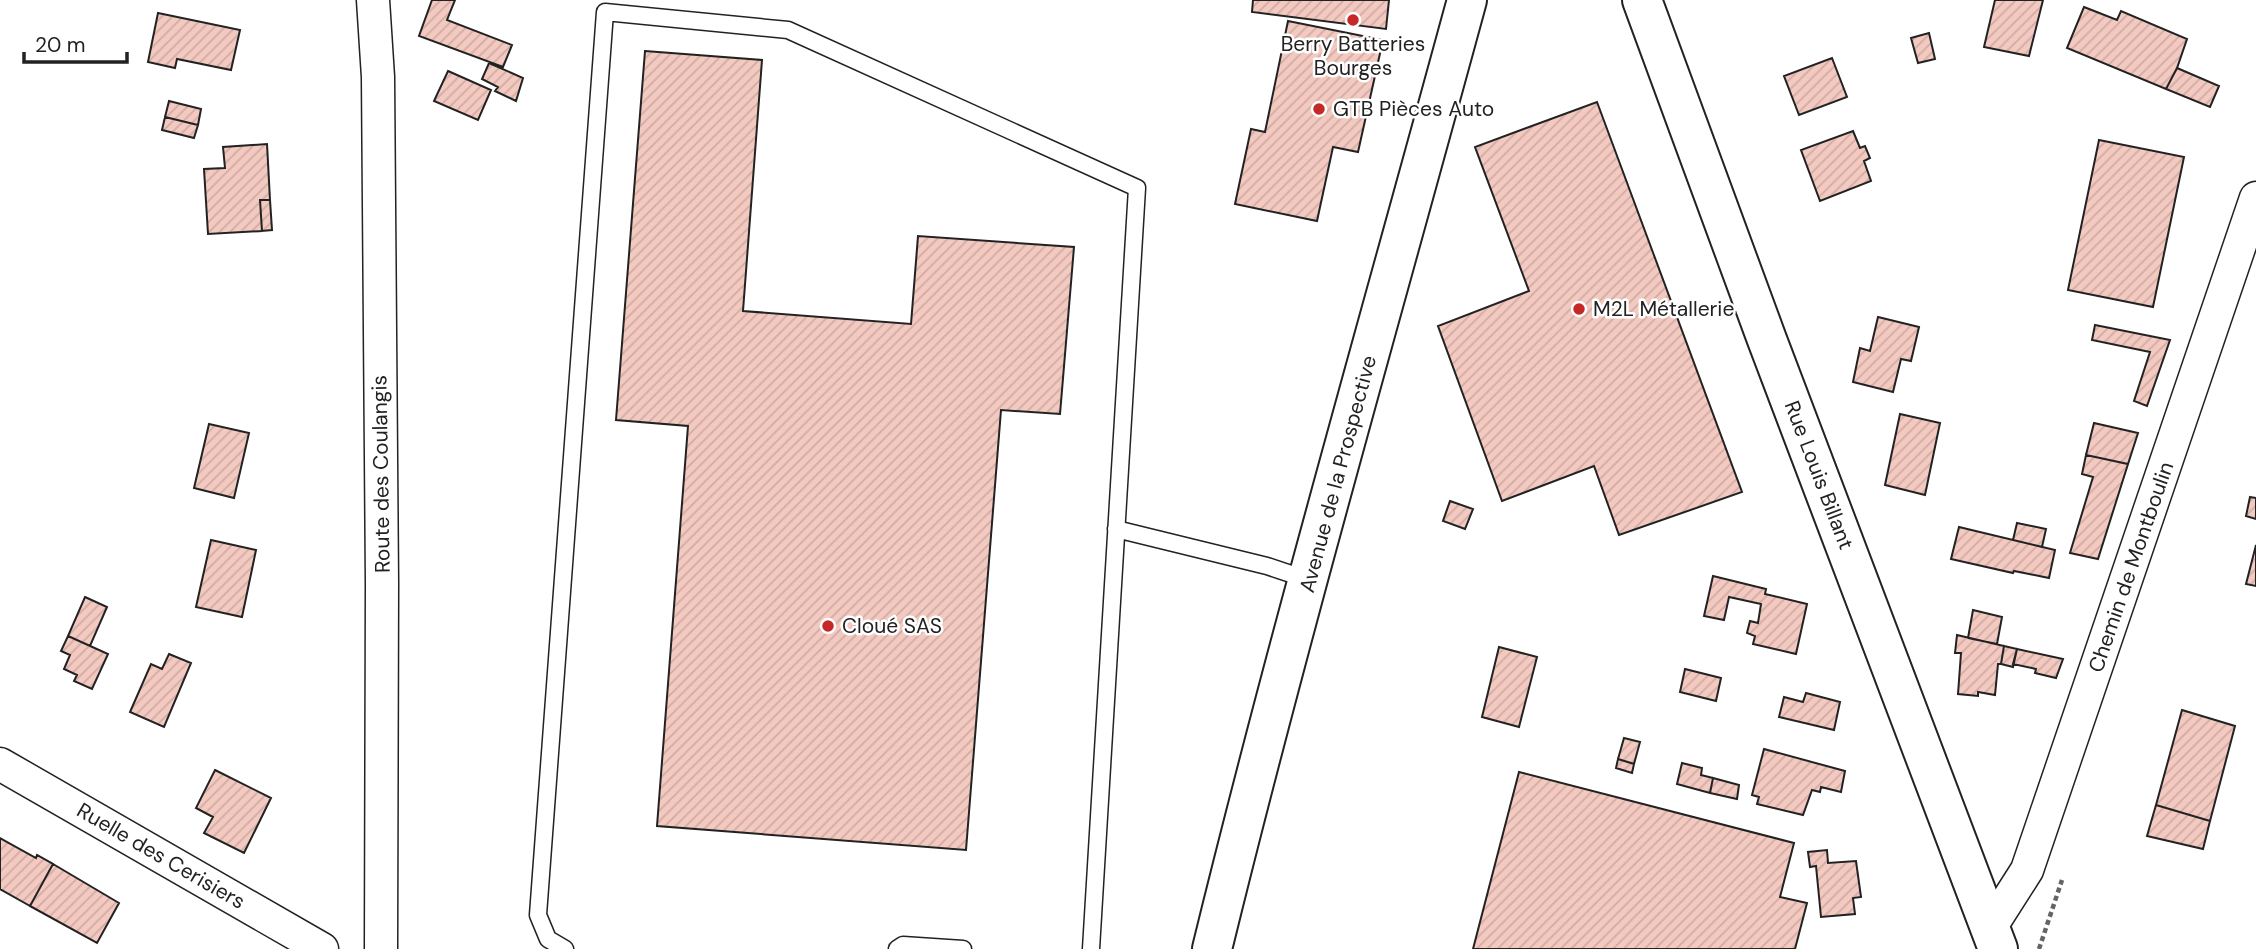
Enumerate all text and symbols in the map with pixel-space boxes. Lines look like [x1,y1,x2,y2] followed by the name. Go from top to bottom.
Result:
[1345,12,1361,28] marker: Berry Batteries Bourges
[24,21,128,65] scale bar
[1281,30,1425,82] place label: Berry Batteries Bourges
[35,31,86,59] text: 20 m
[1333,95,1494,123] place label: GTB Pièces Auto
[1311,101,1327,117] marker: GTB Pièces Auto
[1593,295,1734,323] place label: M2L Métallerie
[1571,301,1587,317] marker: M2L Métallerie
[1293,352,1383,596] street label: Avenue de la Prospective
[365,375,397,573] street label: Route des Coulangis
[1778,397,1860,553] street label: Rue Louis Billant
[2082,458,2180,676] street label: Chemin de Montboulin
[842,612,942,640] place label: Cloué SAS
[820,618,836,634] marker: Cloué SAS
[72,796,250,916] street label: Ruelle des Cerisiers

